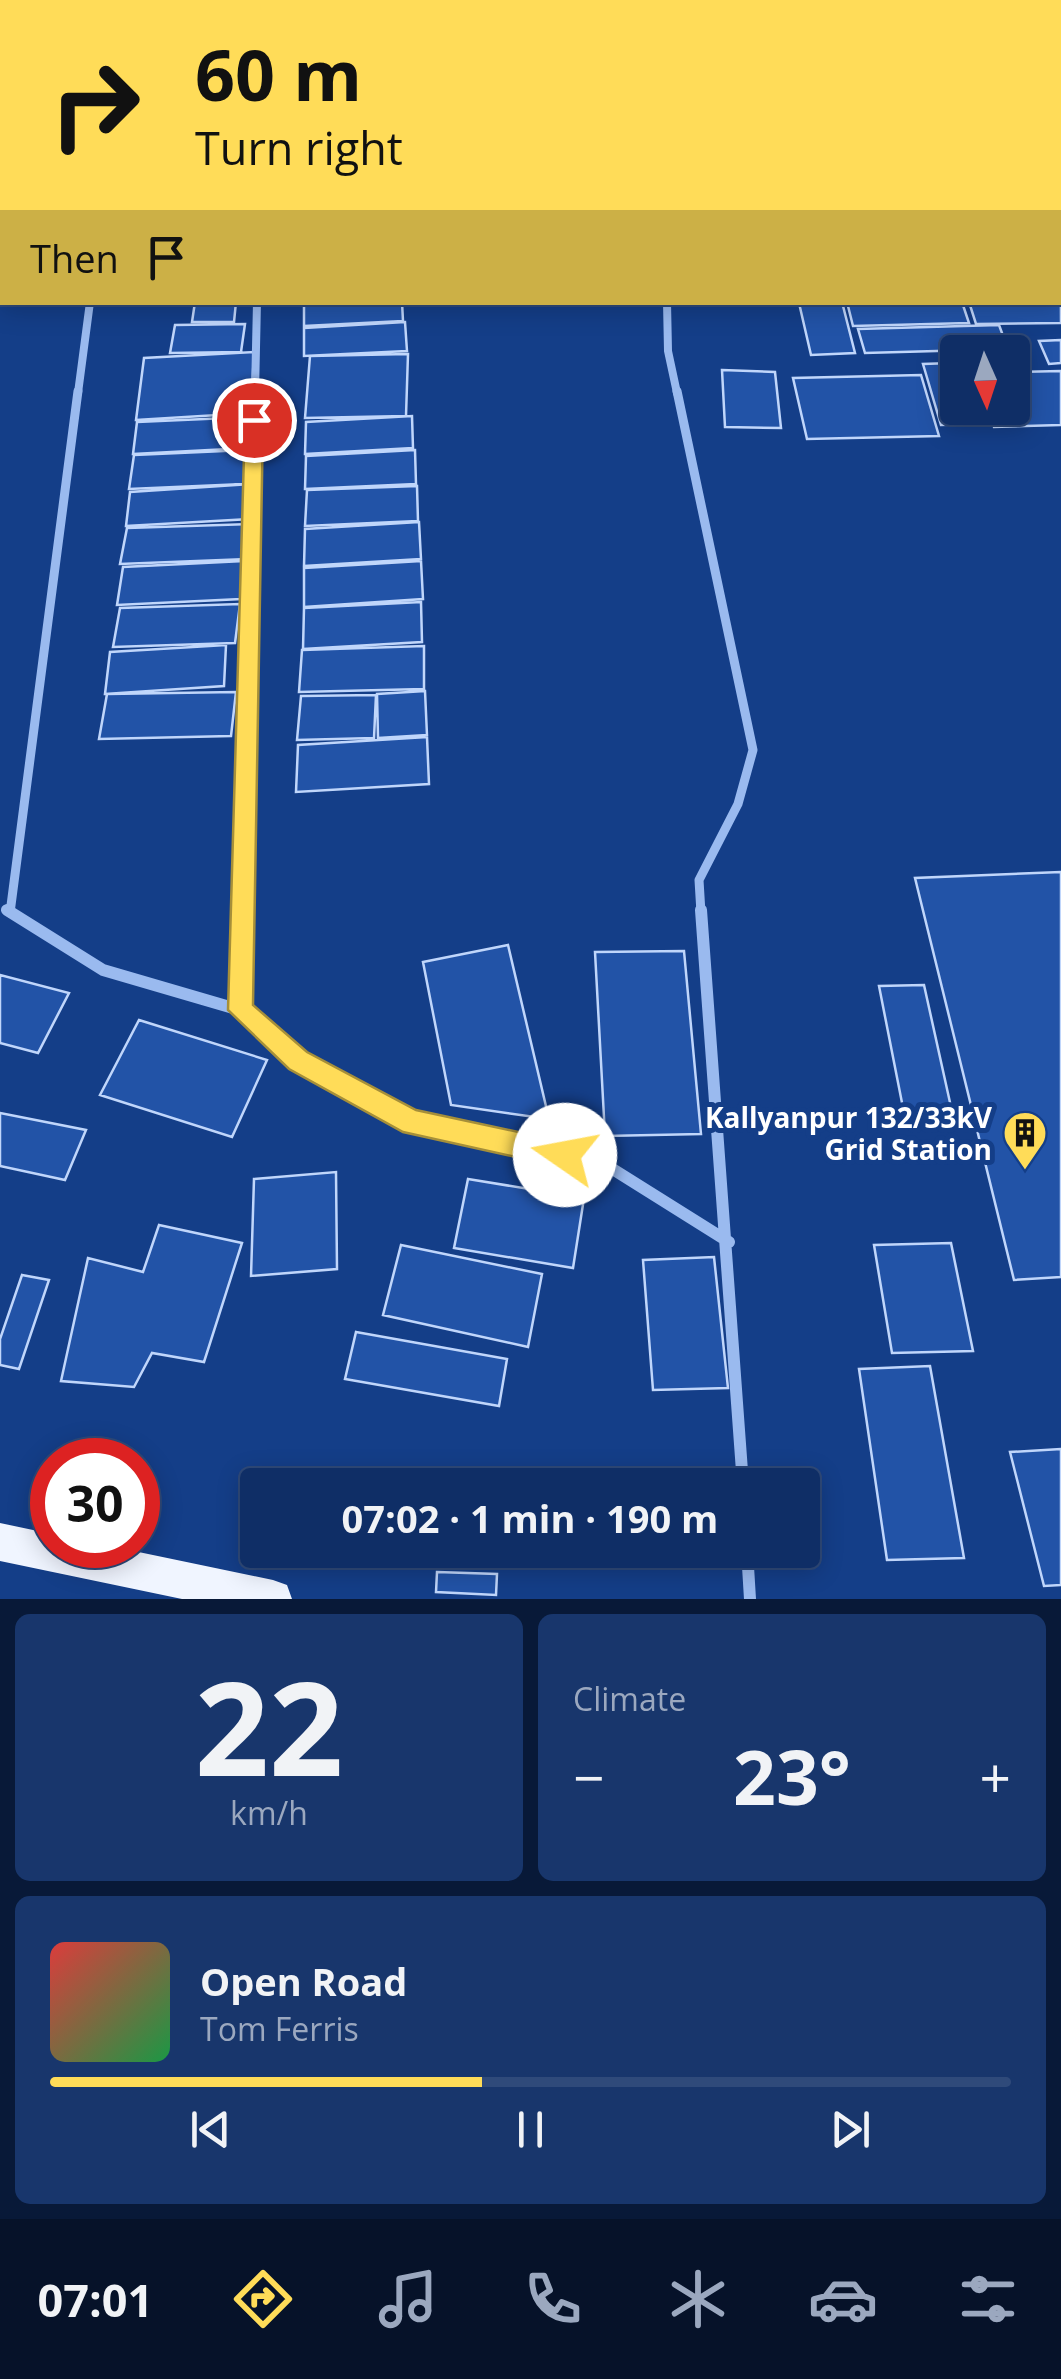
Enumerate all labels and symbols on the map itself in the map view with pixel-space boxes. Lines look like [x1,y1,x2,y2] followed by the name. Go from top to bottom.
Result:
[940,335,1030,425] north arrow
[212,378,297,463] pin
[705,1098,993,1168] place label: Kallyanpur 132/33kV Grid Station
[513,1103,617,1207] position arrow
[1002,1110,1048,1171] building icon: Kallyanpur 132/33kV Grid Station
[30,1438,160,1568] speed limit sign: 30

